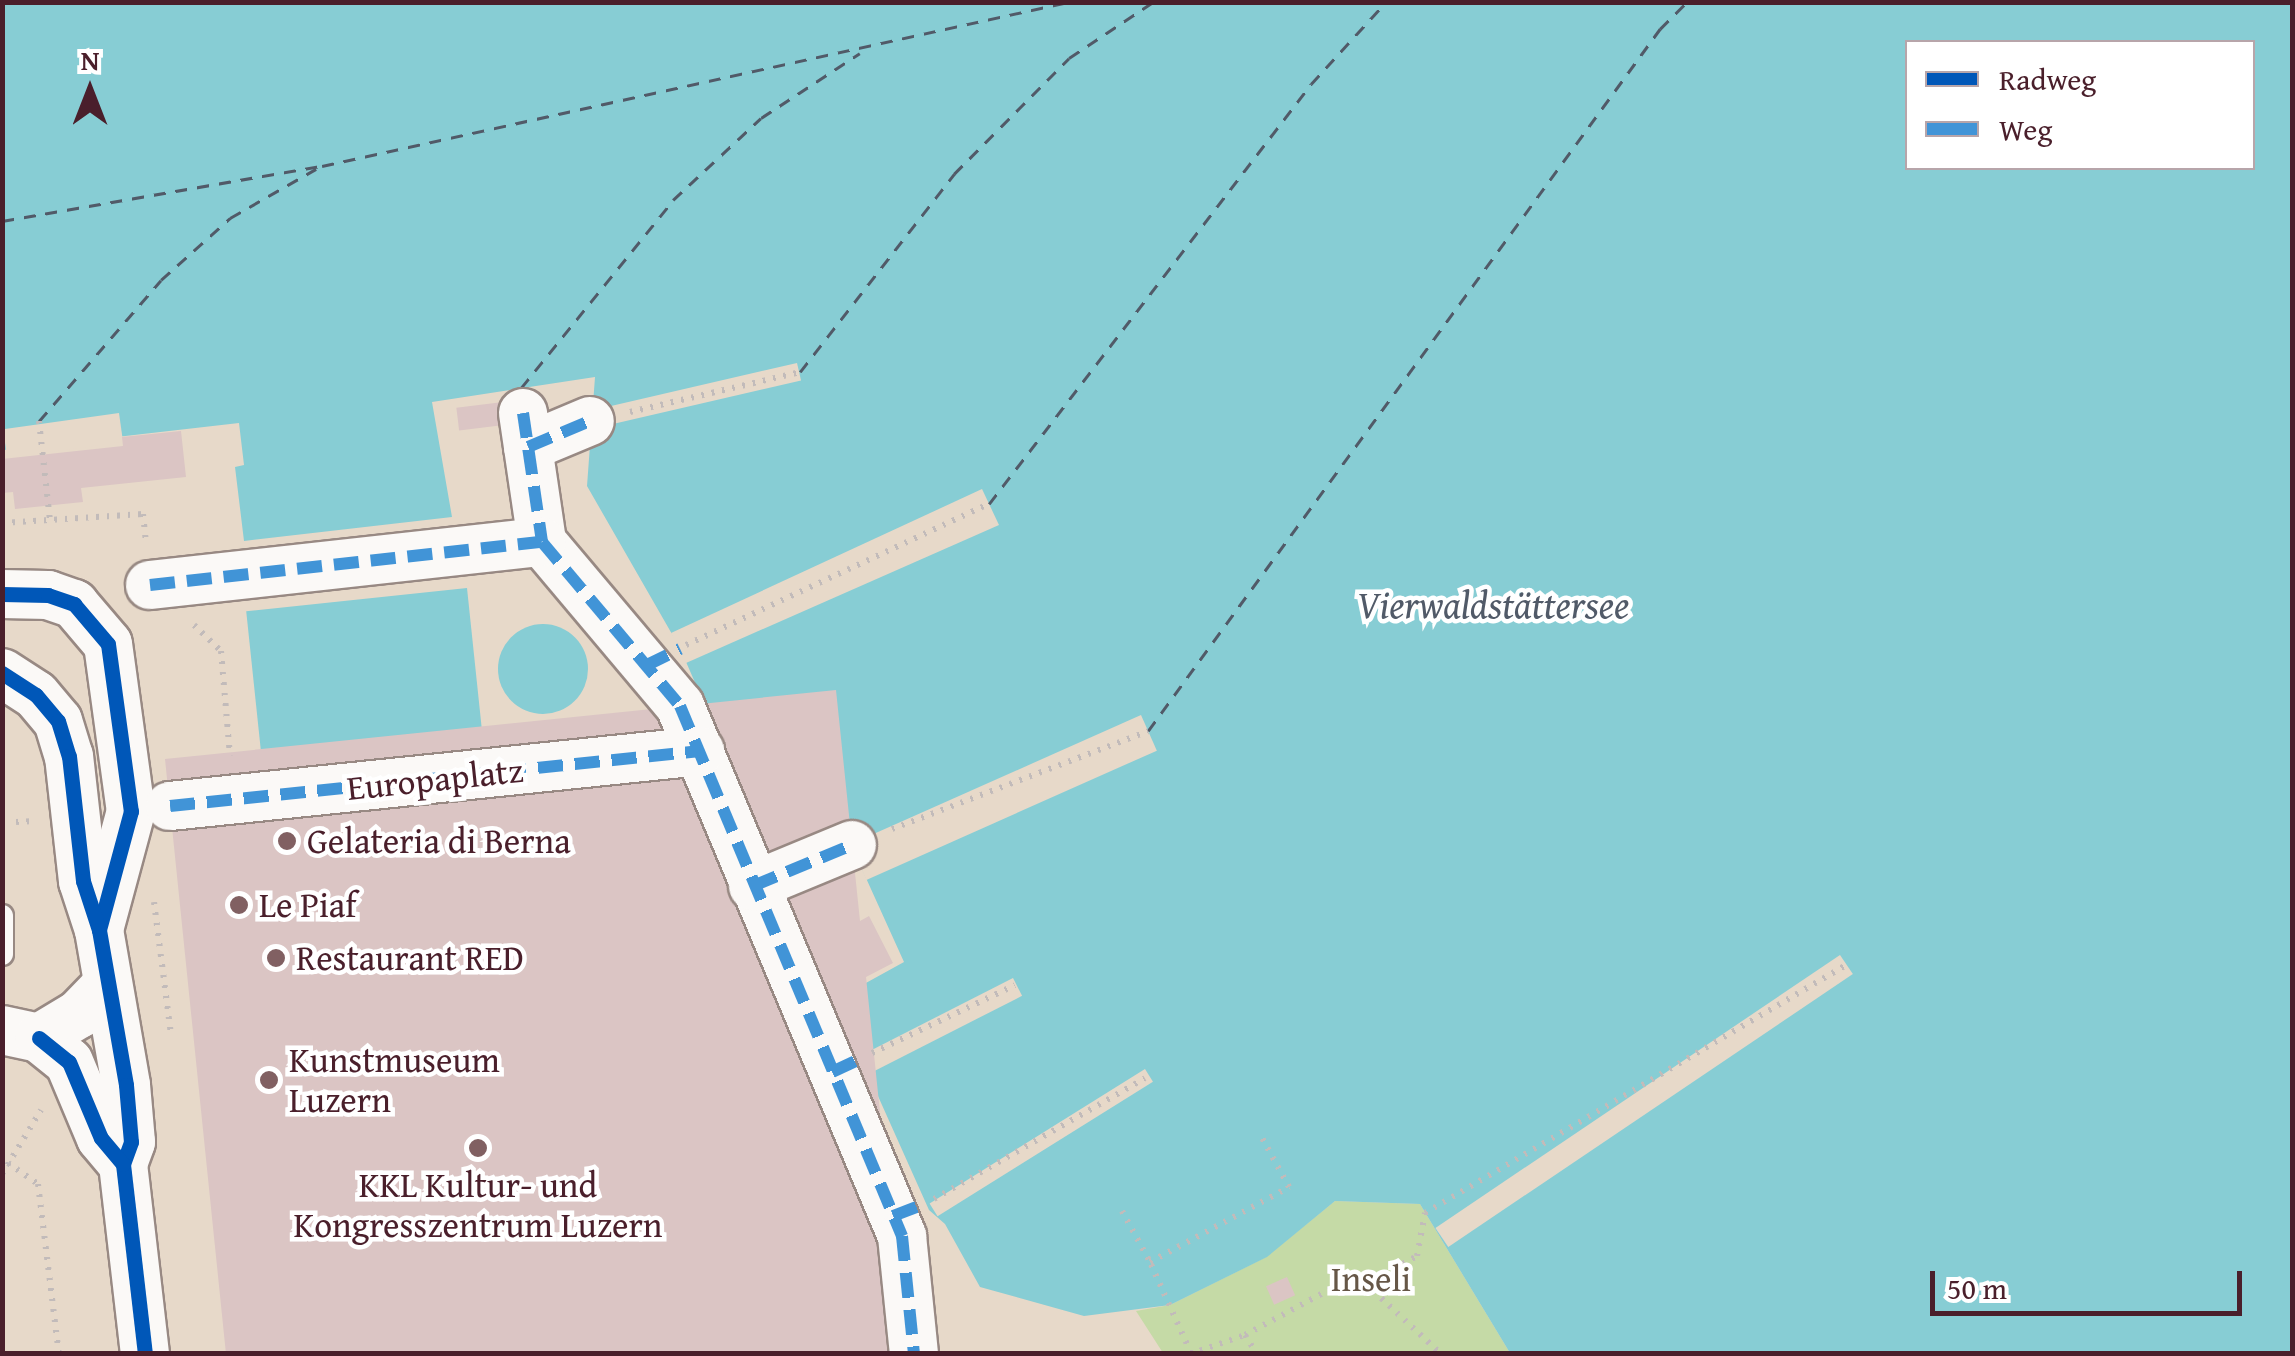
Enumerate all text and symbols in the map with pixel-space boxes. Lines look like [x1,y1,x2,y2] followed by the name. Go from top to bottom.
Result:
[81,39,99,80] text: N
[40,40,140,140] north arrow
[1905,40,2255,170] legend
[1999,57,2096,101] text: Radweg
[1999,107,2052,151] text: Weg
[1357,582,1629,628] water label: Vierwaldstättersee
[345,749,525,809] street label: Europaplatz
[307,820,571,862] place label: Gelateria di Berna
[276,830,298,852] marker: Gelateria di Berna
[259,884,357,926] place label: Le Piaf
[228,894,250,916] marker: Le Piaf
[296,937,524,979] place label: Restaurant RED
[265,947,287,969] marker: Restaurant RED
[289,1039,500,1121] place label: Kunstmuseum Luzern
[258,1069,280,1091] marker: Kunstmuseum Luzern
[467,1137,489,1159] marker: KKL Kultur- und Kongresszentrum Luzern
[294,1164,662,1246] place label: KKL Kultur- und Kongresszentrum Luzern
[1935,1251,2248,1313] scale bar
[1331,1258,1411,1300] park label: Inseli
[1947,1266,2007,1310] text: 50 m

